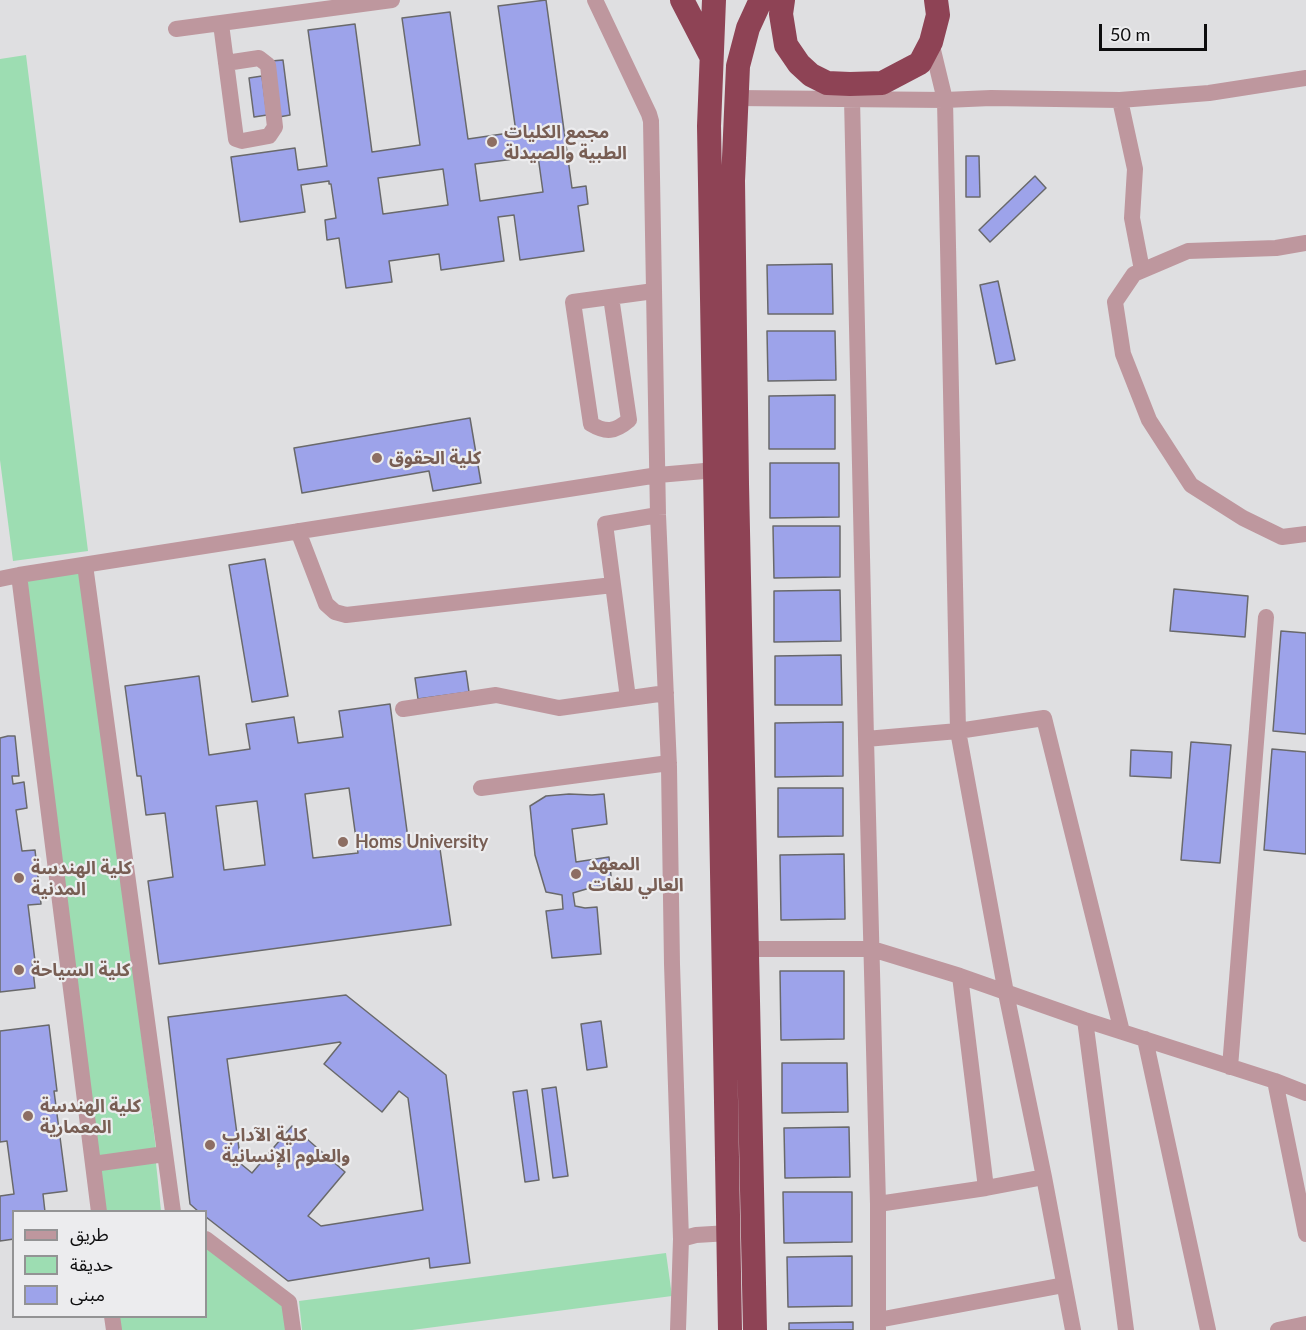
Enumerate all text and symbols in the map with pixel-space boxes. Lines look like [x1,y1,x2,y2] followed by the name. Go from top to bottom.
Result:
[1102,12,1210,50] scale bar
[1110,23,1150,45] text: 50 m
[504,121,627,164] place label: مجمع الكليات الطبية والصيدلة
[485,135,499,149] marker: مجمع الكليات الطبية والصيدلة
[389,447,481,469] place label: كلية الحقوق
[370,451,384,465] marker: كلية الحقوق
[355,831,488,853] place label: Homs University
[336,835,350,849] marker: Homs University
[588,853,684,896] place label: المعهد العالي للغات
[31,857,132,900] place label: كلية الهندسة المدنية
[569,867,583,881] marker: المعهد العالي للغات
[12,871,26,885] marker: كلية الهندسة المدنية
[31,959,130,981] place label: كلية السياحة
[12,963,26,977] marker: كلية السياحة
[40,1095,141,1138] place label: كلية الهندسة المعمارية
[21,1109,35,1123] marker: كلية الهندسة المعمارية
[222,1124,350,1166] place label: كلية الآداب والعلوم الإنسانية
[203,1138,217,1152] marker: كلية الآداب والعلوم الإنسانية
[12,1210,207,1318] legend
[70,1223,109,1245] text: طريق
[70,1253,113,1275] text: حديقة
[70,1283,105,1305] text: مبنى

